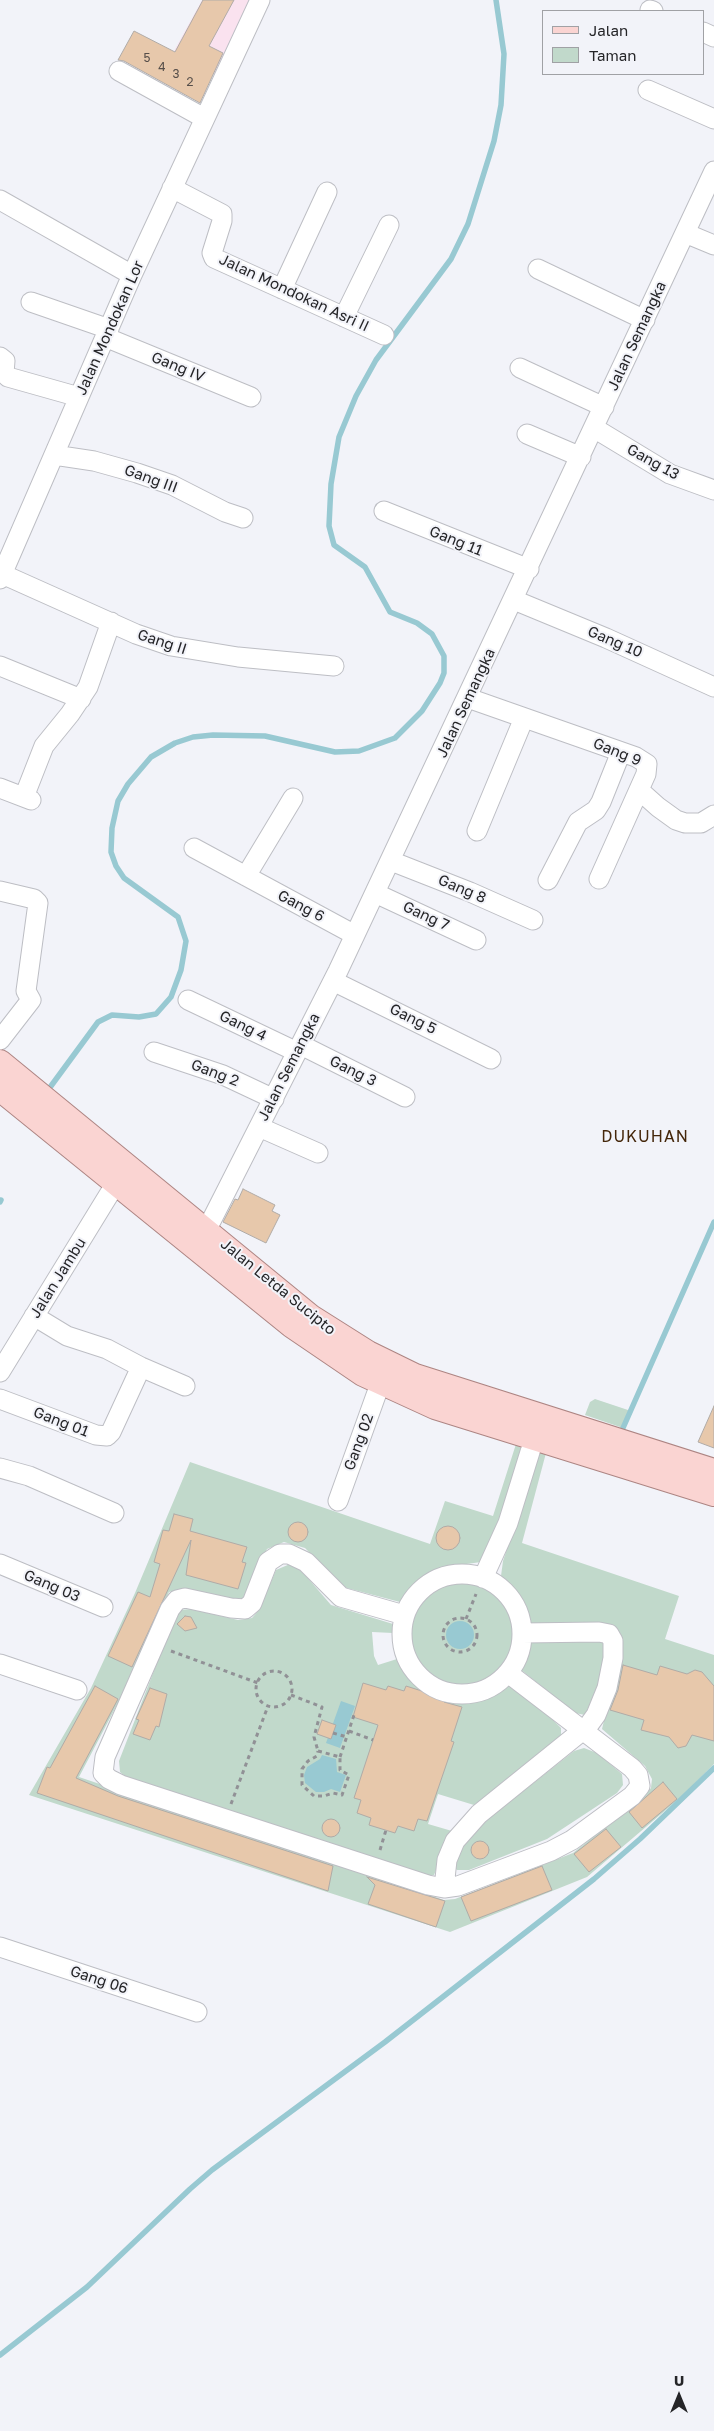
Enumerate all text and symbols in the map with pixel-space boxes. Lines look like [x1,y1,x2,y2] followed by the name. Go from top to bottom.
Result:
[542,10,704,75] legend
[589,21,628,39] text: Jalan
[589,46,636,64] text: Taman
[144,51,150,65] house number: 5
[158,60,166,74] house number: 4
[172,67,180,81] house number: 3
[187,75,193,89] house number: 2
[216,250,372,336] street label: Jalan Mondokan Asri II
[72,258,148,398] street label: Jalan Mondokan Lor
[604,279,670,393] street label: Jalan Semangka
[149,348,207,386] street label: Gang IV
[624,440,682,484] street label: Gang 13
[122,461,180,497] street label: Gang III
[427,522,485,560] street label: Gang 11
[585,622,645,662] street label: Gang 10
[135,626,189,658] street label: Gang II
[433,646,499,760] street label: Jalan Semangka
[590,734,644,770] street label: Gang 9
[435,871,489,907] street label: Gang 8
[275,886,327,926] street label: Gang 6
[400,897,452,935] street label: Gang 7
[387,1000,439,1038] street label: Gang 5
[216,1007,270,1045] street label: Gang 4
[254,1010,324,1124] street label: Jalan Semangka
[327,1052,379,1090] street label: Gang 3
[188,1056,242,1090] street label: Gang 2
[600,1127,690,1147] district label: DUKUHAN
[26,1234,90,1322] street label: Jalan Jambu
[217,1235,339,1339] street label: Jalan Letda Sucipto
[31,1403,91,1441] street label: Gang 01
[340,1411,378,1473] street label: Gang 02
[21,1566,83,1606] street label: Gang 03
[68,1962,130,1998] street label: Gang 06
[654,2371,704,2421] north arrow
[674,2372,684,2389] text: U

